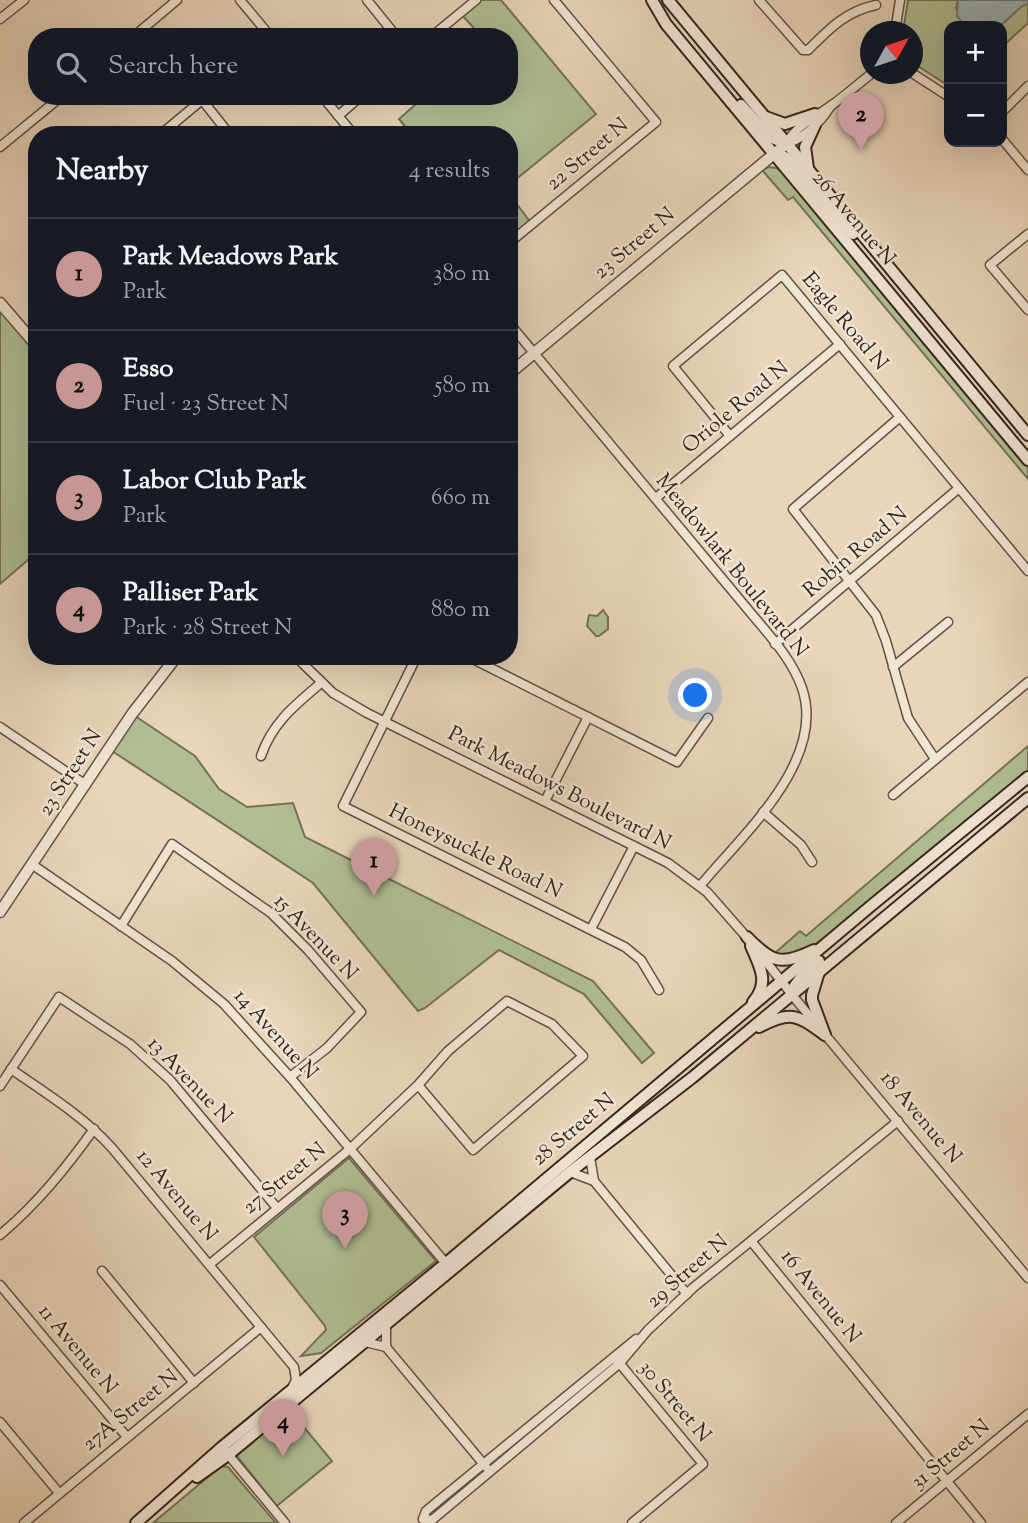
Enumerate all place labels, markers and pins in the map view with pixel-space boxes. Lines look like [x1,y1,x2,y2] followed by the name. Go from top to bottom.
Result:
[838,92,884,150] pin: 2
[351,838,397,896] pin: 1
[322,1191,368,1249] pin: 3
[260,1399,306,1457] pin: 4

